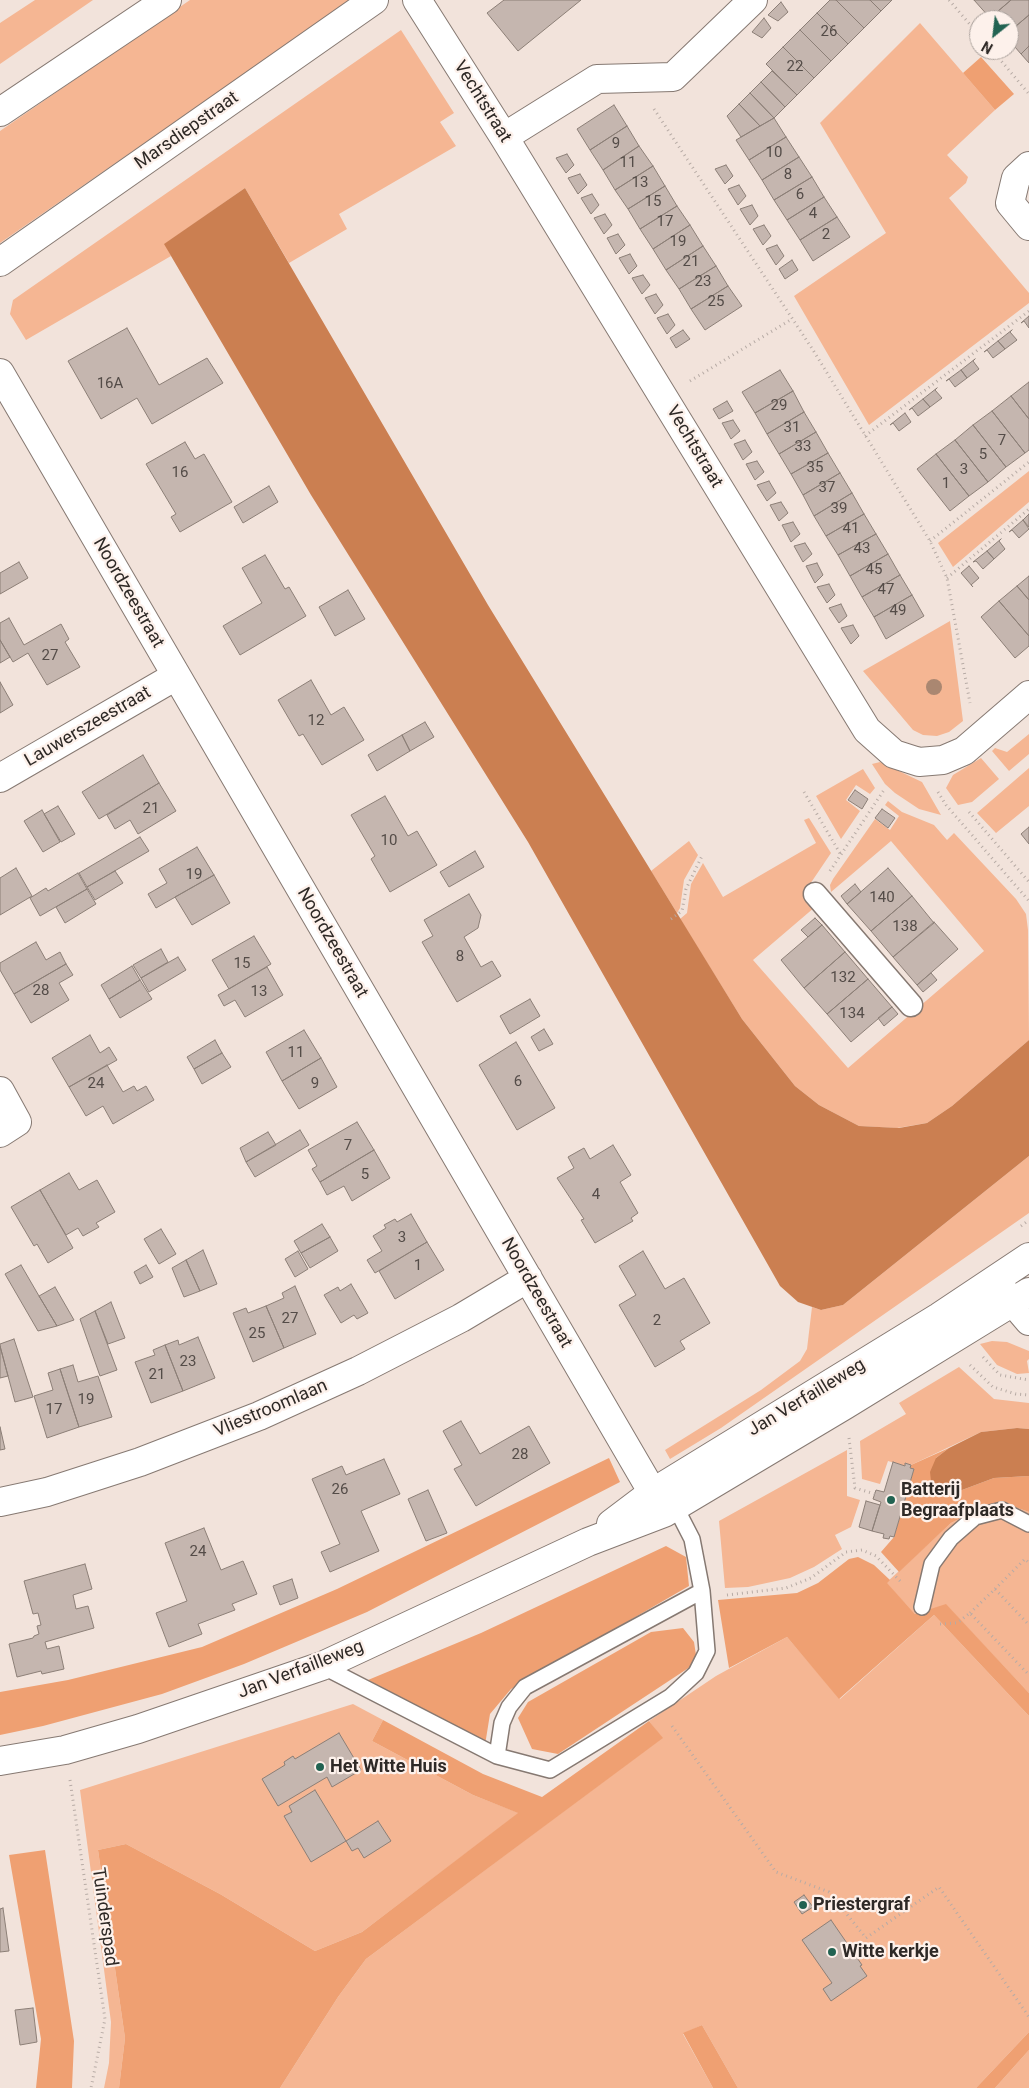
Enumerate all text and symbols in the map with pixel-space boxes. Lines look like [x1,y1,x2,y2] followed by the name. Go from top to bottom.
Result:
[969,10,1019,60] north arrow
[821,23,837,41] house number: 26
[979,38,995,57] text: N
[448,57,516,147] street label: Vechtstraat
[787,58,803,76] house number: 22
[131,87,243,175] street label: Marsdiepstraat
[612,135,620,153] house number: 9
[766,144,782,162] house number: 10
[620,154,636,172] house number: 11
[784,166,792,184] house number: 8
[632,174,648,192] house number: 13
[796,186,804,204] house number: 6
[645,193,661,211] house number: 15
[809,205,817,223] house number: 4
[657,213,673,231] house number: 17
[822,226,830,244] house number: 2
[670,233,686,251] house number: 19
[683,253,699,271] house number: 21
[695,273,711,291] house number: 23
[708,293,724,311] house number: 25
[97,375,123,393] house number: 16A
[771,397,787,415] house number: 29
[661,402,727,492] street label: Vechtstraat
[784,419,800,437] house number: 31
[998,432,1006,450] house number: 7
[795,438,811,456] house number: 33
[979,446,987,464] house number: 5
[807,459,823,477] house number: 35
[960,461,968,479] house number: 3
[172,464,188,482] house number: 16
[942,475,950,493] house number: 1
[819,479,835,497] house number: 37
[831,500,847,518] house number: 39
[843,520,859,538] house number: 41
[88,534,168,652] street label: Noordzeestraat
[854,540,870,558] house number: 43
[866,561,882,579] house number: 45
[878,581,894,599] house number: 47
[890,602,906,620] house number: 49
[42,647,58,665] house number: 27
[21,682,155,772] street label: Lauwerszeestraat
[308,712,324,730] house number: 12
[143,800,159,818] house number: 21
[381,832,397,850] house number: 10
[186,866,202,884] house number: 19
[292,884,372,1002] street label: Noordzeestraat
[869,889,895,907] house number: 140
[892,918,918,936] house number: 138
[456,948,464,966] house number: 8
[234,955,250,973] house number: 15
[830,969,856,987] house number: 132
[33,982,49,1000] house number: 28
[251,983,267,1001] house number: 13
[839,1005,865,1023] house number: 134
[288,1044,304,1062] house number: 11
[514,1073,522,1091] house number: 6
[88,1075,104,1093] house number: 24
[311,1075,319,1093] house number: 9
[344,1137,352,1155] house number: 7
[361,1166,369,1184] house number: 5
[592,1186,600,1204] house number: 4
[398,1229,406,1247] house number: 3
[496,1234,576,1352] street label: Noordzeestraat
[414,1257,422,1275] house number: 1
[282,1310,298,1328] house number: 27
[653,1312,661,1330] house number: 2
[249,1325,265,1343] house number: 25
[180,1353,196,1371] house number: 23
[744,1355,870,1441] street label: Jan Verfailleweg
[149,1366,165,1384] house number: 21
[211,1375,331,1443] street label: Vliestroomlaan
[78,1391,94,1409] house number: 19
[46,1401,62,1419] house number: 17
[512,1446,528,1464] house number: 28
[901,1479,1014,1522] place label: Batterij Begraafplaats
[332,1481,348,1499] house number: 26
[885,1494,897,1506] marker: Batterij Begraafplaats
[190,1543,206,1561] house number: 24
[235,1636,367,1704] street label: Jan Verfailleweg
[330,1756,447,1778] place label: Het Witte Huis
[314,1761,326,1773] marker: Het Witte Huis
[86,1866,122,1968] street label: Tuinderspad
[813,1894,910,1916] place label: Priestergraf
[797,1899,809,1911] marker: Priestergraf
[842,1941,939,1963] place label: Witte kerkje
[826,1946,838,1958] marker: Witte kerkje

